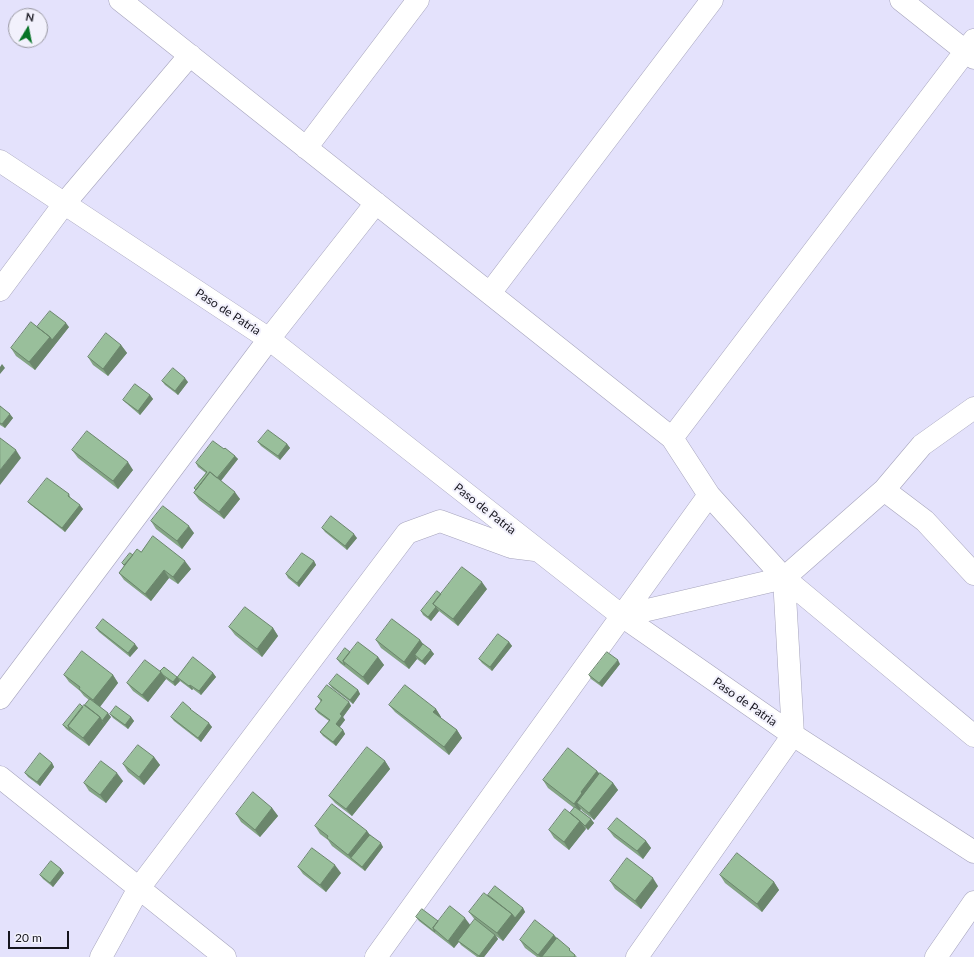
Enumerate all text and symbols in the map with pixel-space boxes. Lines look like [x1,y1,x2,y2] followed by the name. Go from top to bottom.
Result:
[8,8,48,48] north arrow
[25,10,35,24] text: N
[193,286,263,338] street label: Paso de Patria
[451,480,519,538] street label: Paso de Patria
[710,675,780,729] street label: Paso de Patria
[10,923,71,949] scale bar
[15,930,42,945] text: 20 m

